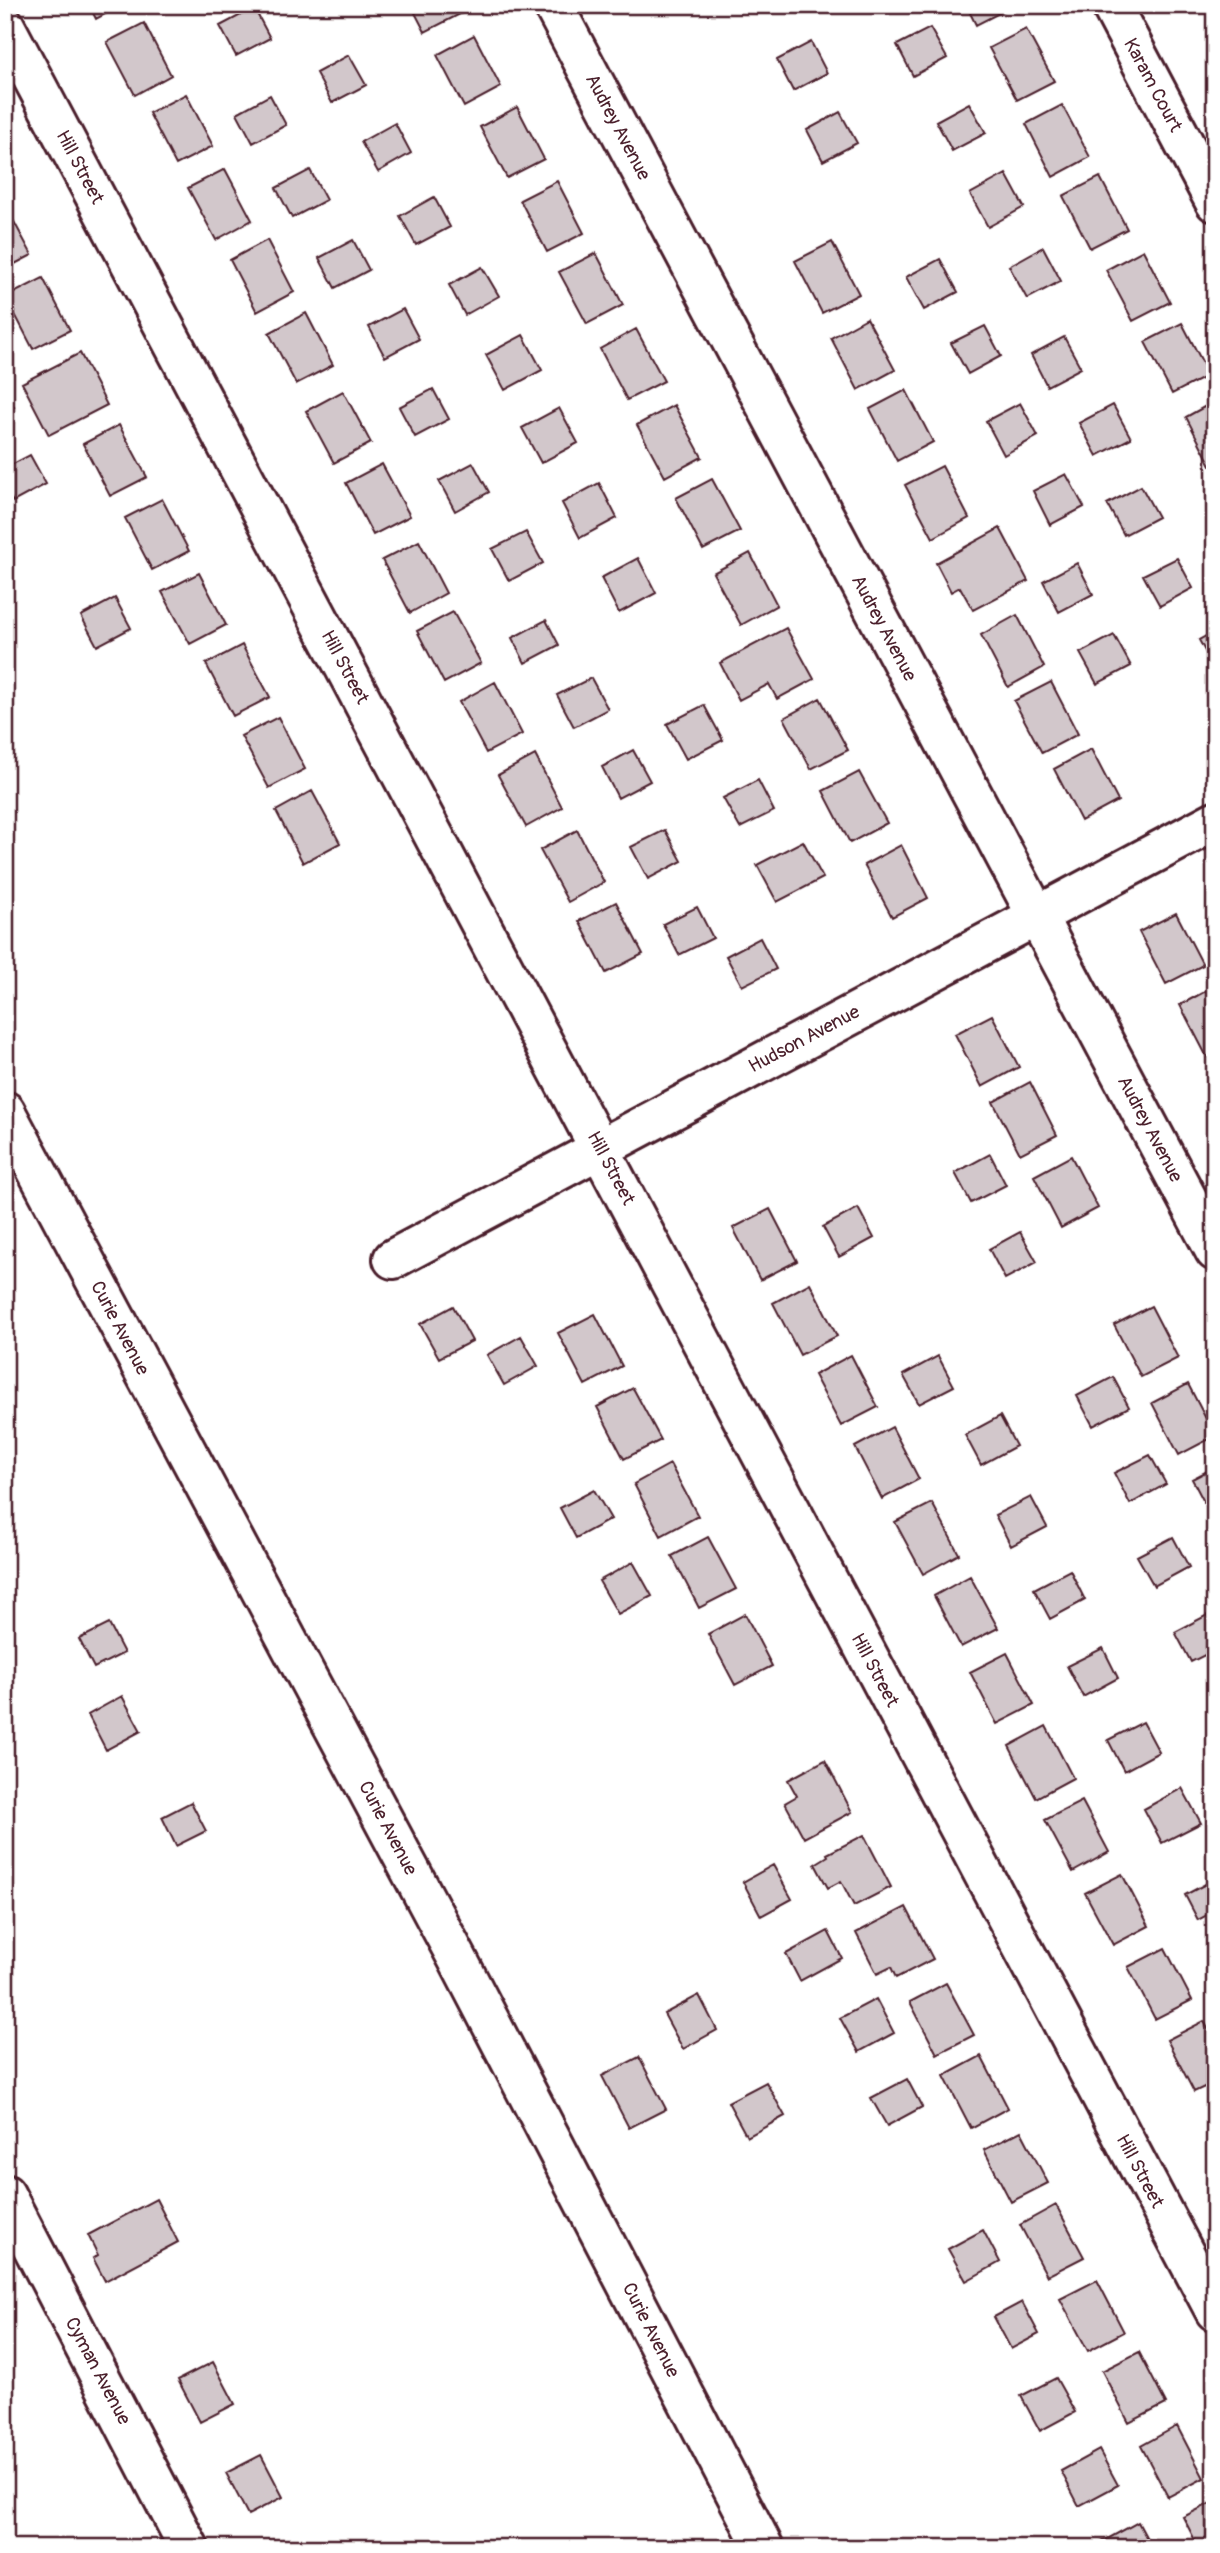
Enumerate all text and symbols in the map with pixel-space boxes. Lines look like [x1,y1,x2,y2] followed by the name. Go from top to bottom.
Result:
[1118,34,1188,136] street label: Karam Court
[580,70,656,185] street label: Audrey Avenue
[51,126,110,208] street label: Hill Street
[846,571,922,686] street label: Audrey Avenue
[316,626,375,708] street label: Hill Street
[744,999,864,1078] street label: Hudson Avenue
[1112,1072,1188,1187] street label: Audrey Avenue
[582,1127,641,1209] street label: Hill Street
[85,1277,155,1380] street label: Curie Avenue
[846,1629,905,1711] street label: Hill Street
[353,1777,423,1880] street label: Curie Avenue
[1111,2130,1170,2212] street label: Hill Street
[617,2279,685,2382] street label: Curie Avenue
[60,2313,137,2429] street label: Cyman Avenue

